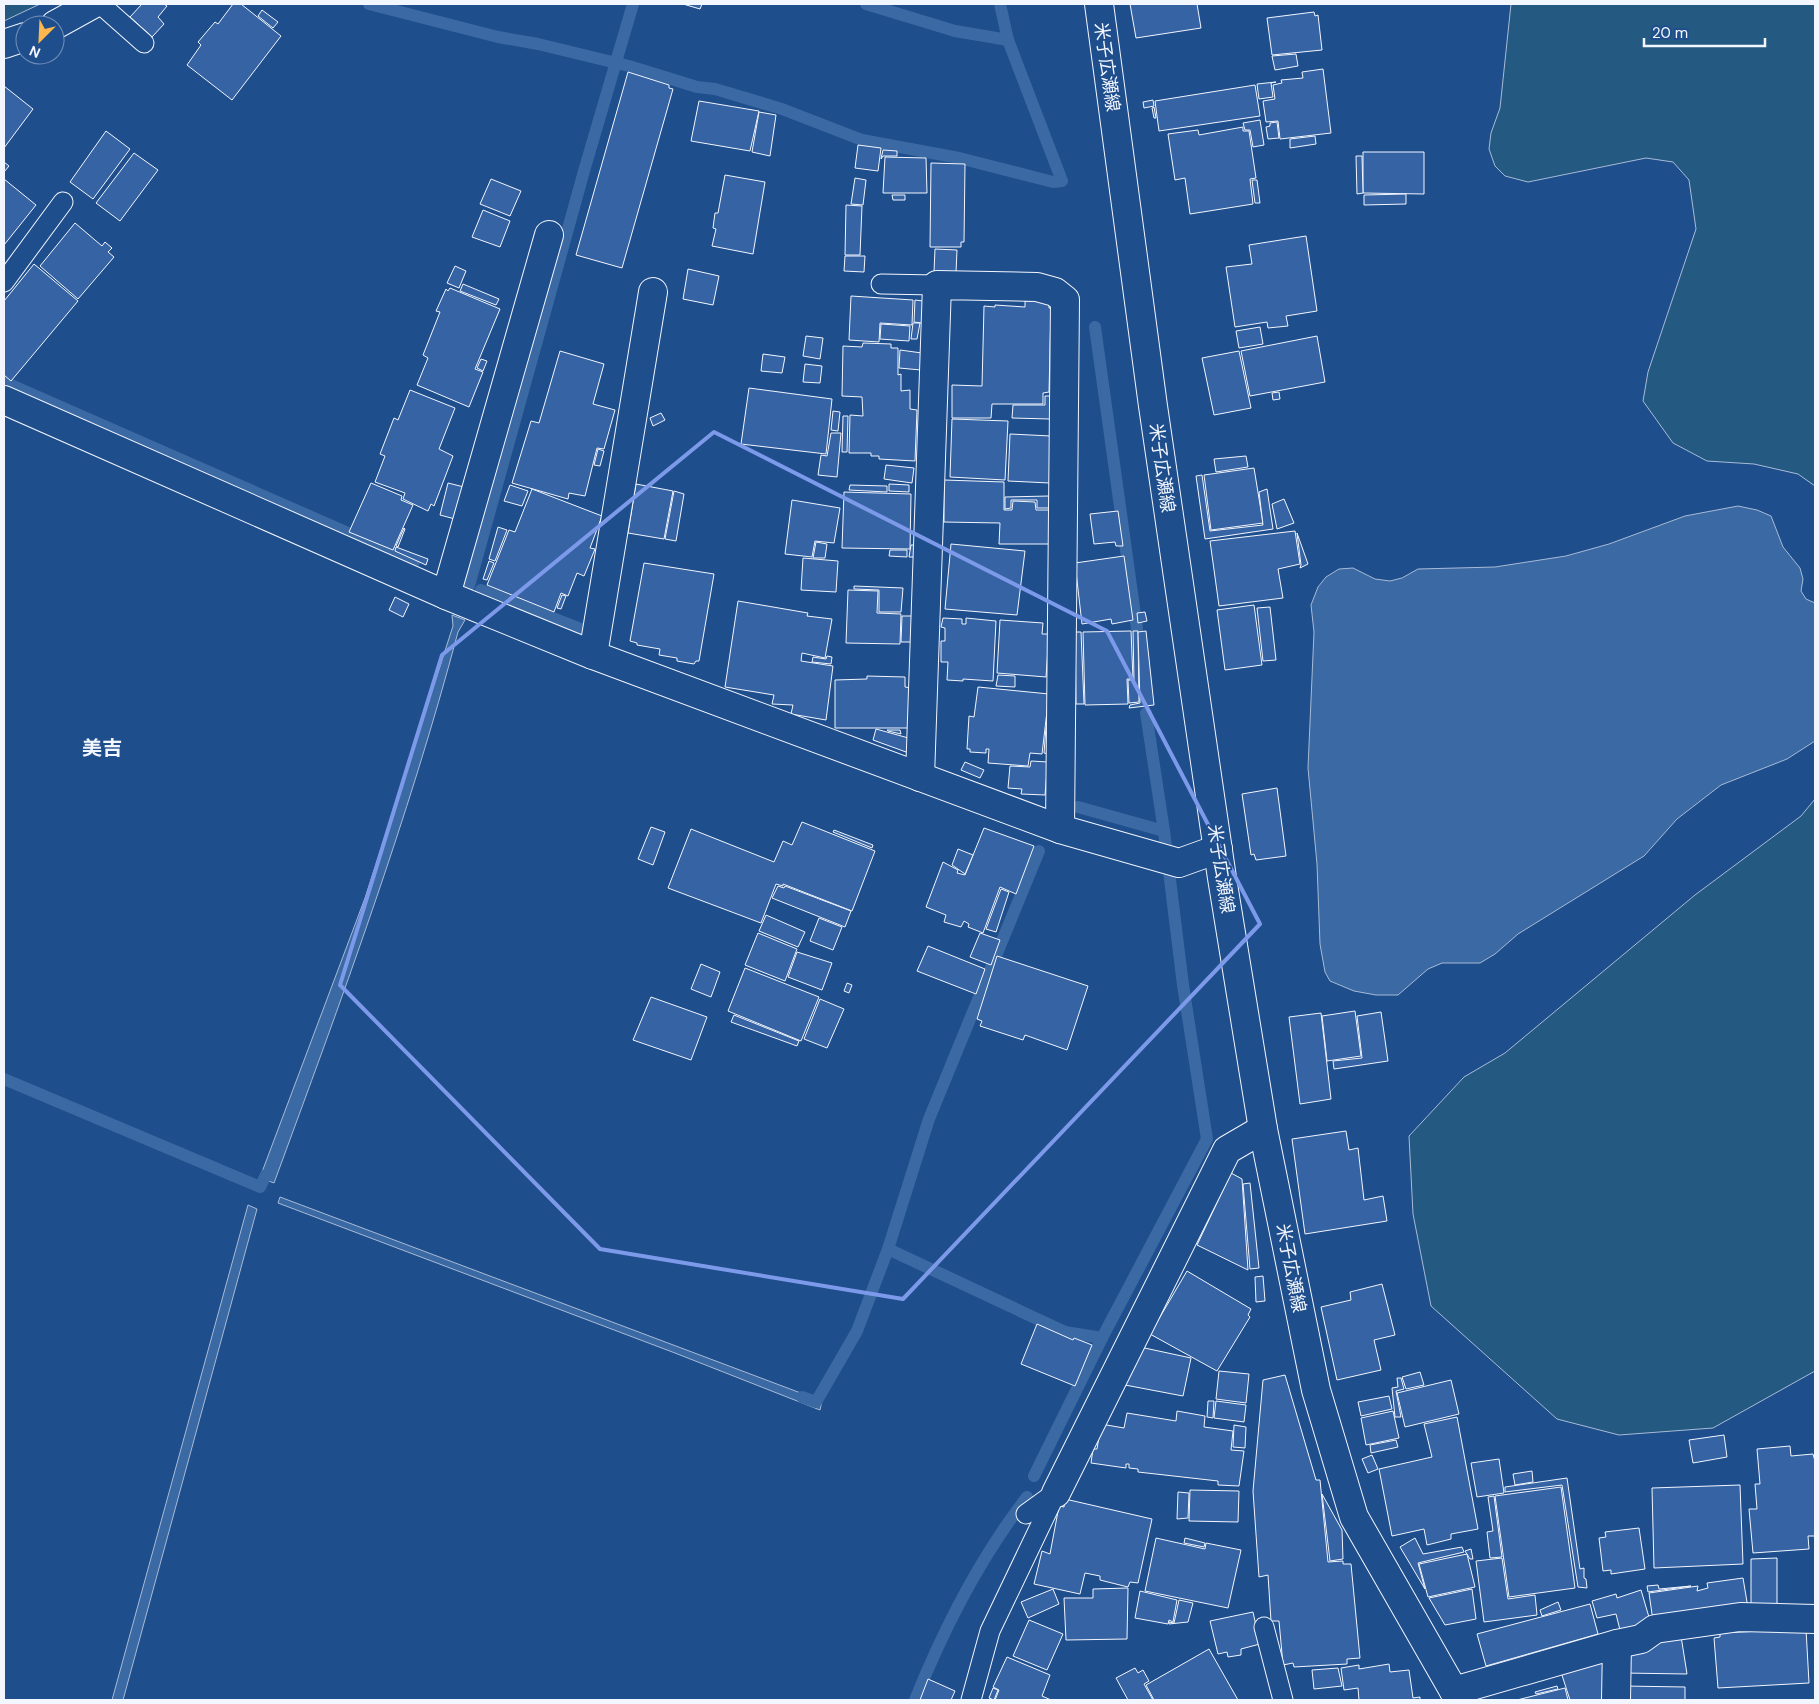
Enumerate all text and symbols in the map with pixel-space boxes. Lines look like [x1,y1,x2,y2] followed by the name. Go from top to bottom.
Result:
[15,15,65,65] north arrow
[1644,15,1765,47] scale bar
[1089,21,1125,113] street label: 米子広瀬線
[1652,23,1688,43] text: 20 m
[26,42,43,62] text: N
[1144,422,1180,514] street label: 米子広瀬線
[82,735,122,761] district label: 美吉
[1202,823,1240,915] street label: 米子広瀬線
[1271,1222,1311,1314] street label: 米子広瀬線

